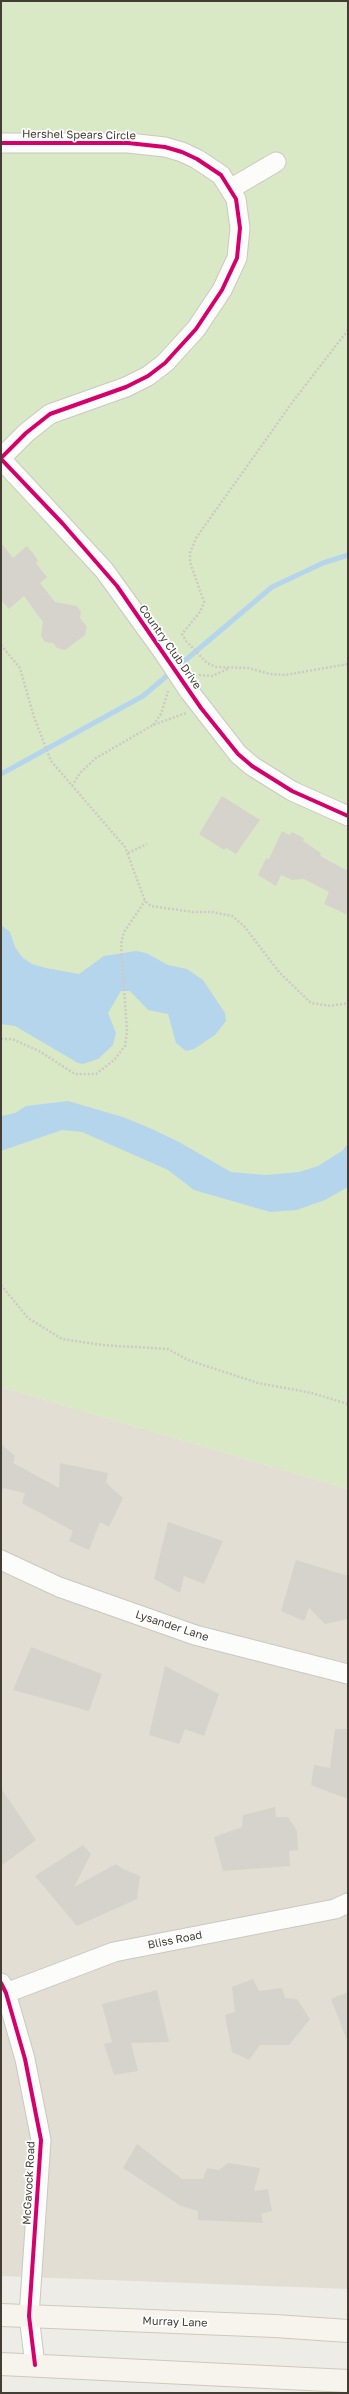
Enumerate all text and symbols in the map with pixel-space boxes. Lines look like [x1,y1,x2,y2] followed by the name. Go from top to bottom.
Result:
[22,127,136,143] street label: Hershel Spears Circle
[136,602,204,692] street label: Country Club Drive
[134,1608,210,1644] street label: Lysander Lane
[147,1928,203,1952] street label: Bliss Road
[20,2141,38,2225] street label: McGavock Road
[142,2314,208,2330] street label: Murray Lane

